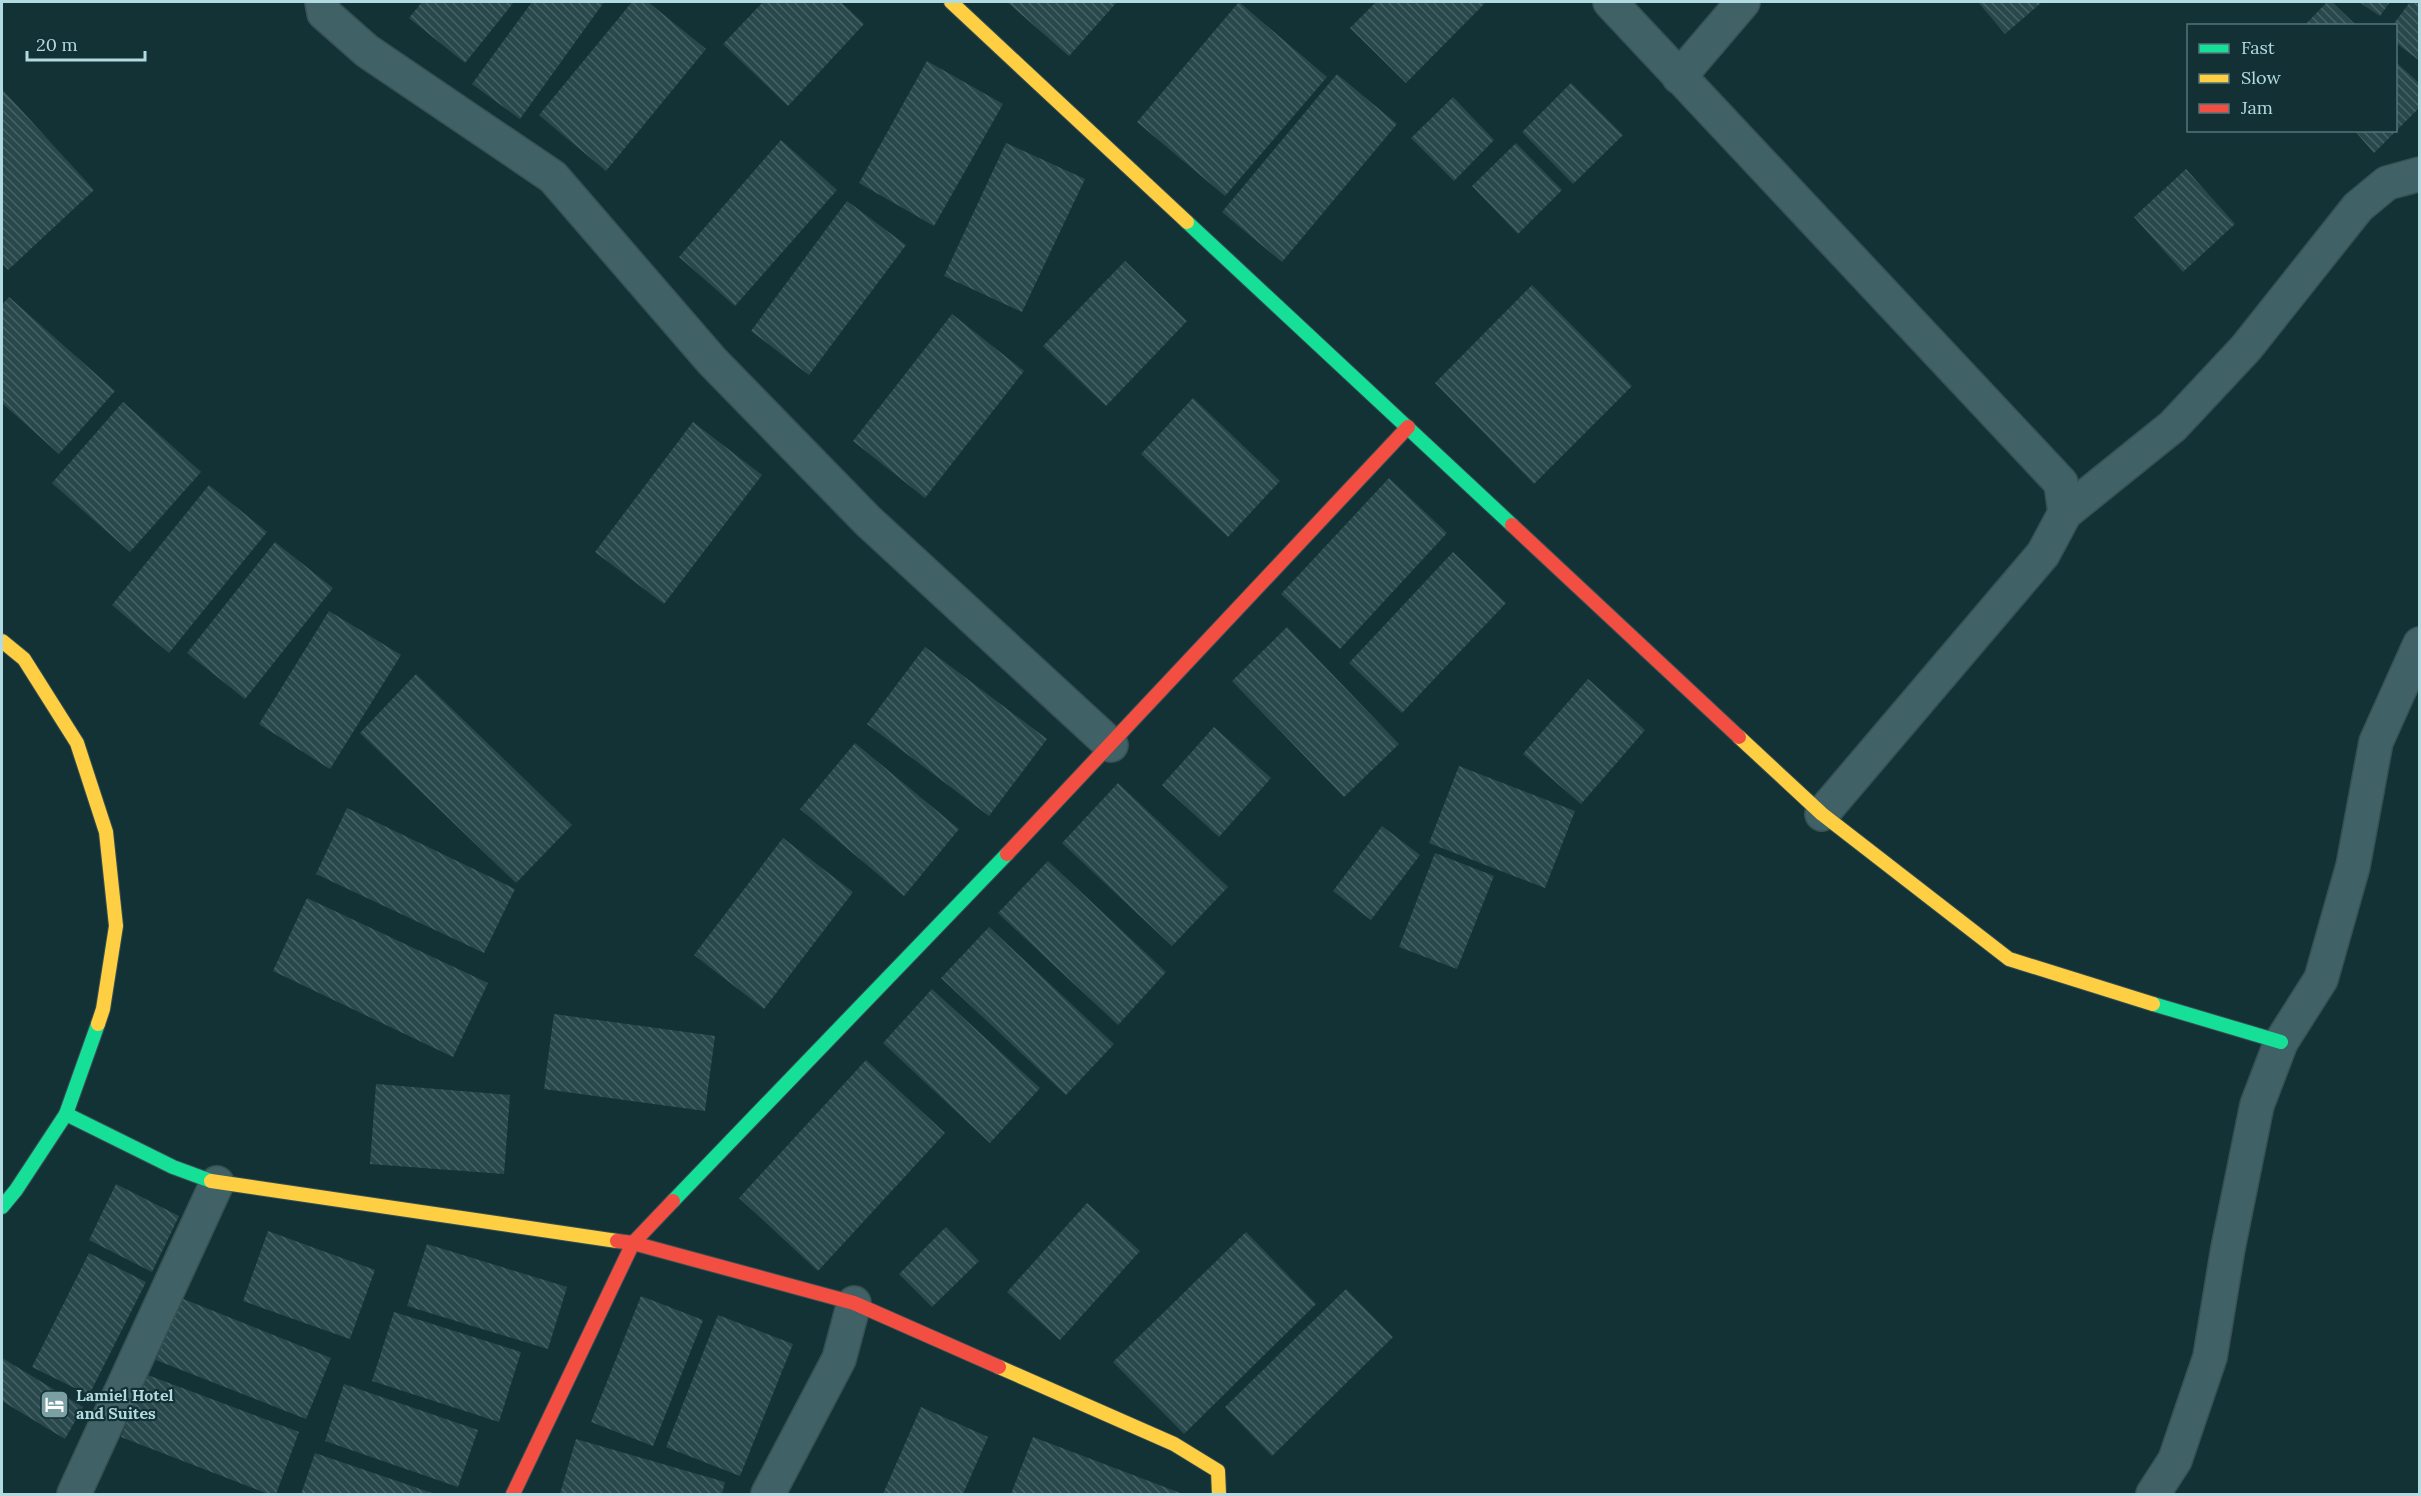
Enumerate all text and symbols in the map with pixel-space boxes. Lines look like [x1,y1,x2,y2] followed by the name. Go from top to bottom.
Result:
[27,24,146,62] scale bar
[2187,24,2397,132] legend
[36,33,78,56] text: 20 m
[2241,36,2275,59] text: Fast
[2241,66,2281,89] text: Slow
[2240,96,2273,119] text: Jam
[76,1385,174,1423] place label: Lamiel Hotel and Suites
[39,1388,71,1420] hotel icon: Lamiel Hotel and Suites

